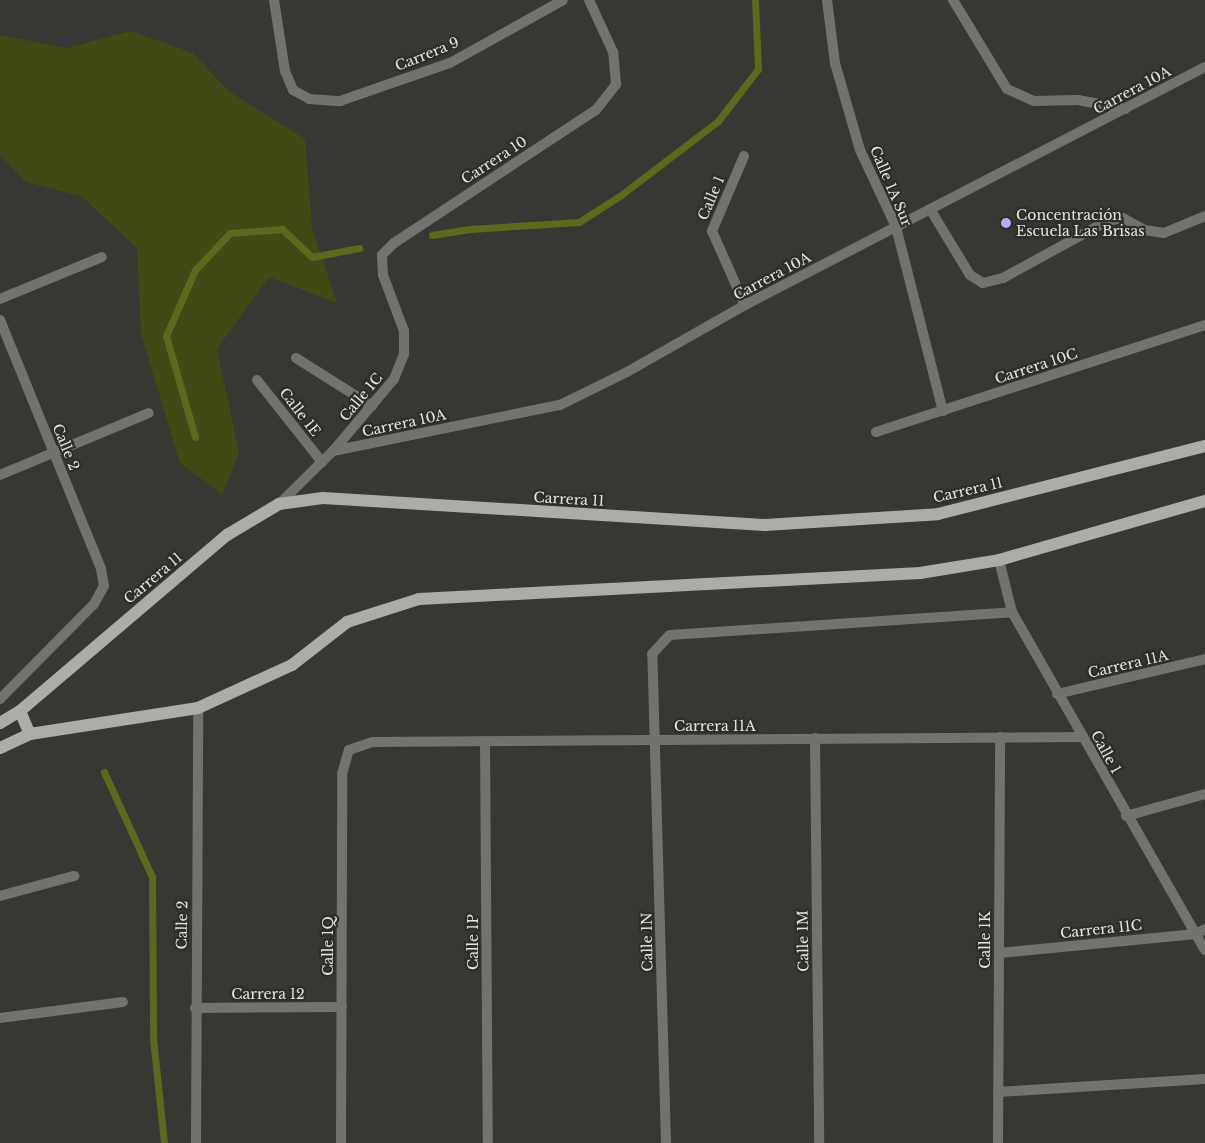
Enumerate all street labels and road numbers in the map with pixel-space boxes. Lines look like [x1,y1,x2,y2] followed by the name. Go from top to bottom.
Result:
[392,34,462,74] street label: Carrera 9
[1090,63,1174,117] street label: Carrera 10A
[458,133,530,187] street label: Carrera 10
[866,143,916,229] street label: Calle 1A Sur
[694,173,728,223] street label: Calle 1
[730,249,814,303] street label: Carrera 10A
[992,345,1080,387] street label: Carrera 10C
[336,370,386,424] street label: Calle 1C
[276,385,324,439] street label: Calle 1E
[360,406,448,440] street label: Carrera 10A
[49,421,83,473] street label: Calle 2
[931,474,1005,506] street label: Carrera 11
[533,489,605,509] street label: Carrera 11
[120,549,186,607] street label: Carrera 11
[1086,647,1170,681] street label: Carrera 11A
[674,718,756,734] street label: Carrera 11A
[1087,728,1125,776] street label: Calle 1
[173,900,191,950] street label: Calle 2
[794,910,812,972] street label: Calle 1M
[977,911,993,969] street label: Calle 1K
[638,912,656,972] street label: Calle 1N
[465,914,481,970] street label: Calle 1P
[320,916,336,976] street label: Calle 1Q
[1059,916,1143,942] street label: Carrera 11C
[231,986,305,1002] street label: Carrera 12

